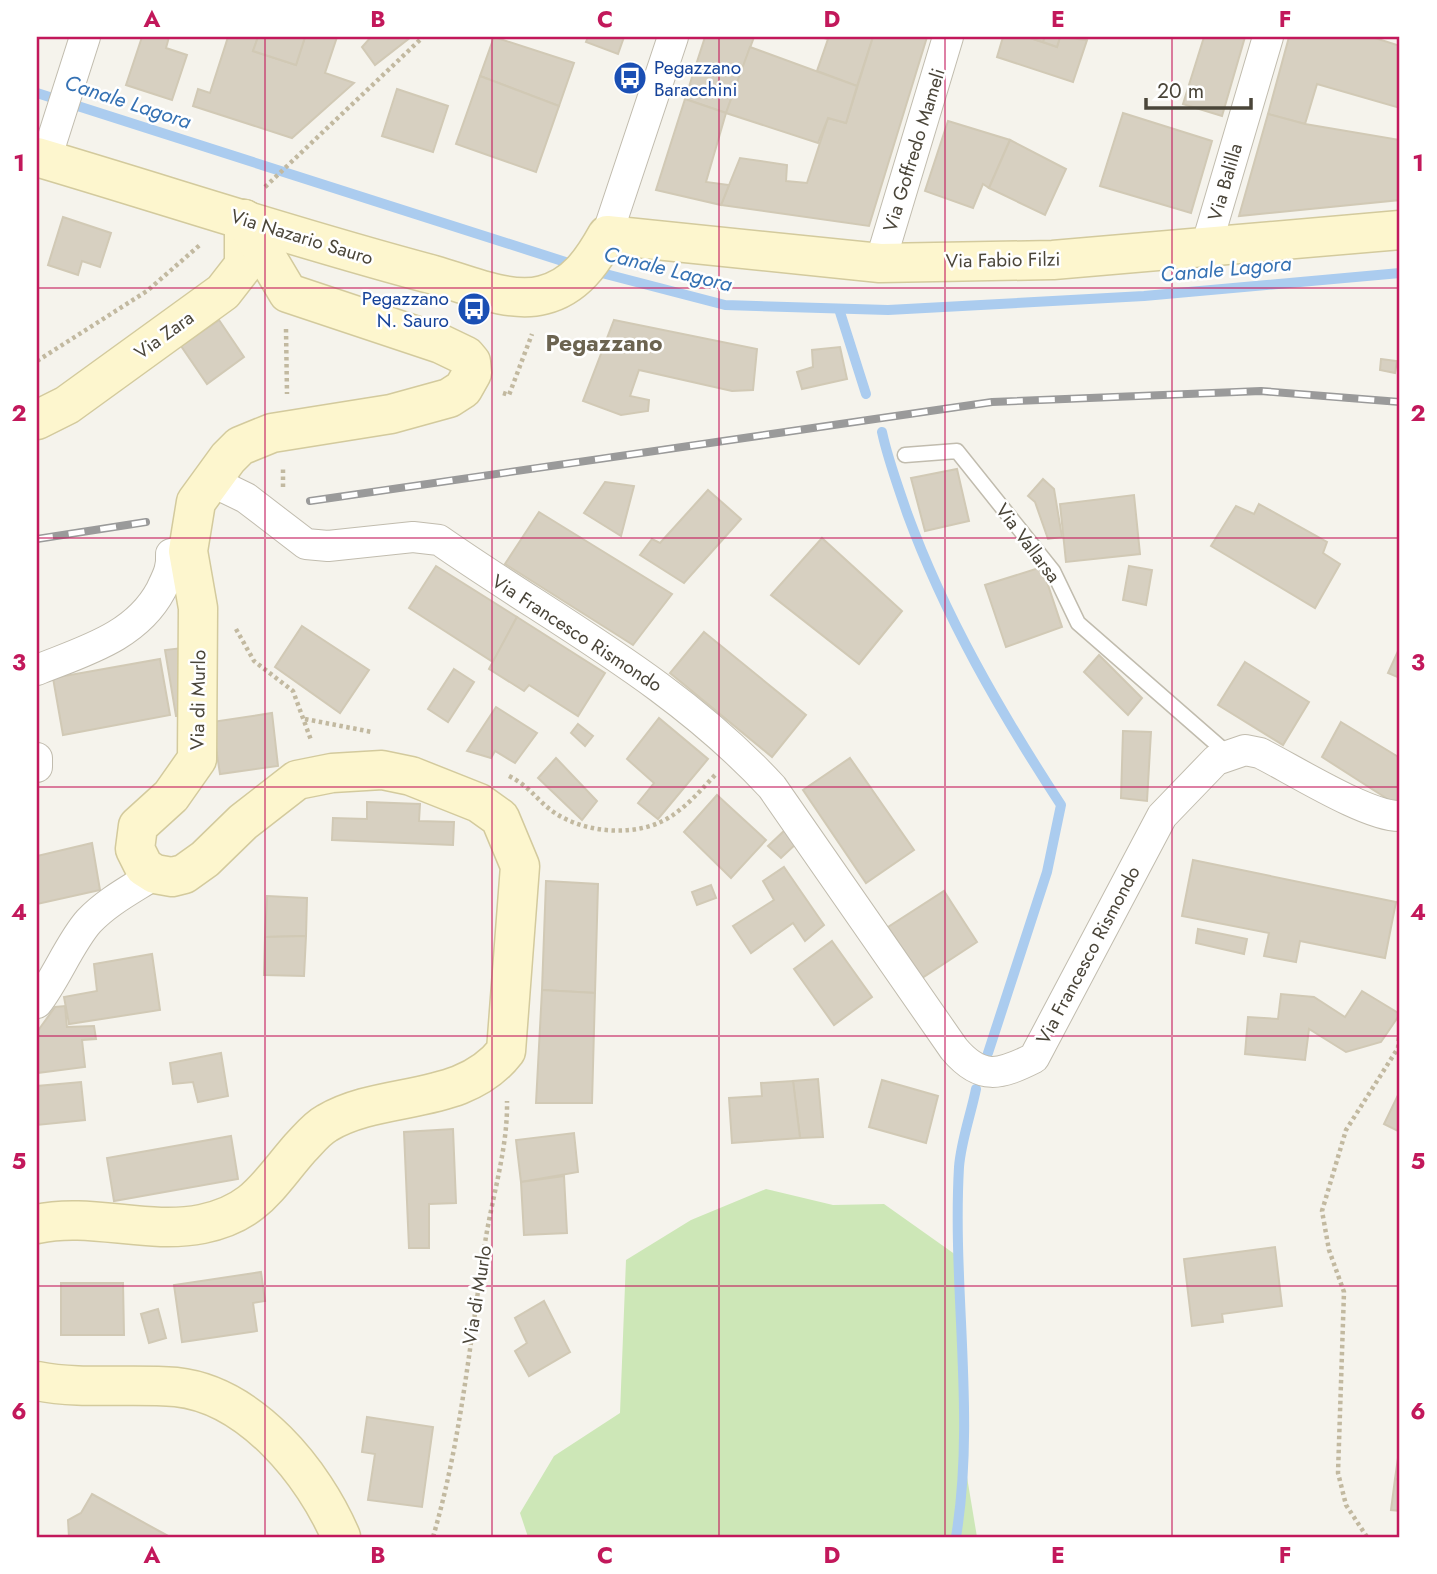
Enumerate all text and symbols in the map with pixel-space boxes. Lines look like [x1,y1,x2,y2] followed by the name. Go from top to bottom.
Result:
[143,2,161,36] text: A
[370,2,386,36] text: B
[597,2,613,36] text: C
[824,2,841,36] text: D
[1051,2,1065,36] text: E
[1279,2,1291,36] text: F
[654,54,741,103] place label: Pegazzano Baracchini
[611,59,649,97] bus stop icon: Pegazzano Baracchini
[876,65,952,235] street label: Via Goffredo Mameli
[1146,66,1252,110] scale bar
[61,67,196,137] water label: Canale Lagora
[1157,76,1204,106] text: 20 m
[1201,140,1249,224] street label: Via Balilla
[13,146,25,180] text: 1
[1412,146,1424,180] text: 1
[227,202,377,272] street label: Via Nazario Sauro
[601,239,736,300] water label: Canale Lagora
[945,246,1061,274] street label: Via Fabio Filzi
[1159,248,1293,290] water label: Canale Lagora
[362,285,449,334] place label: Pegazzano N. Sauro
[455,290,493,328] bus stop icon: Pegazzano N. Sauro
[129,304,199,366] street label: Via Zara
[545,326,663,360] district label: Pegazzano
[11,396,27,430] text: 2
[1410,396,1426,430] text: 2
[989,498,1067,588] street label: Via Vallarsa
[486,568,668,698] street label: Via Francesco Rismondo
[12,645,26,679] text: 3
[1411,645,1425,679] text: 3
[184,650,212,750] street label: Via di Murlo
[1030,861,1146,1049] street label: Via Francesco Rismondo
[11,895,27,929] text: 4
[1410,895,1426,929] text: 4
[12,1144,26,1178] text: 5
[1411,1144,1425,1178] text: 5
[456,1243,498,1347] street label: Via di Murlo
[11,1394,27,1428] text: 6
[1410,1394,1426,1428] text: 6
[143,1538,161,1572] text: A
[370,1538,386,1572] text: B
[597,1538,613,1572] text: C
[824,1538,841,1572] text: D
[1051,1538,1065,1572] text: E
[1279,1538,1291,1572] text: F

